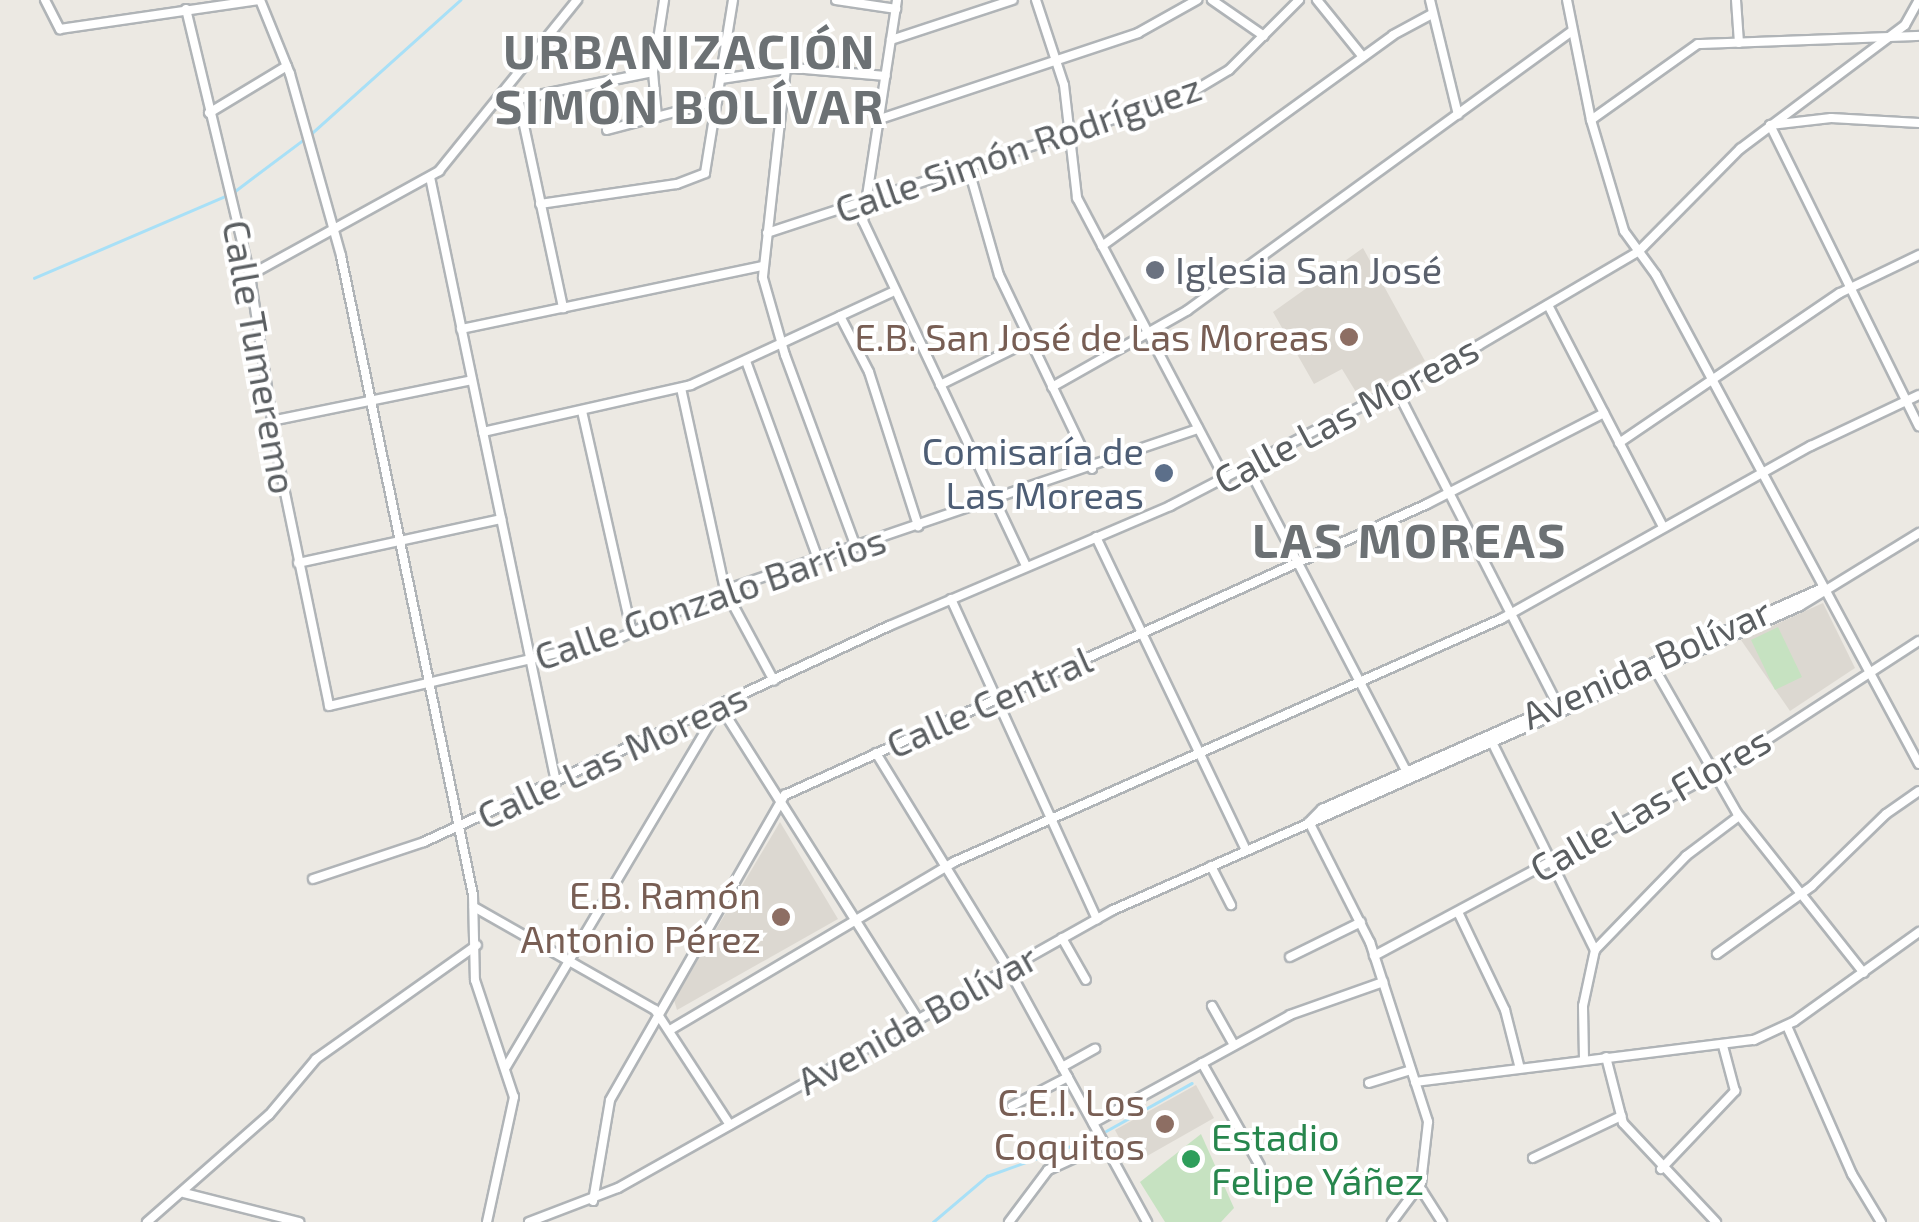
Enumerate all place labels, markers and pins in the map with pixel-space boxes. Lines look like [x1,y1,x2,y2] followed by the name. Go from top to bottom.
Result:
[1175,247,1443,293] place label: Iglesia San José
[1144,259,1166,281] marker: Iglesia San José
[854,314,1329,360] place label: E.B. San José de Las Moreas
[1338,326,1360,348] marker: E.B. San José de Las Moreas
[922,428,1144,518] place label: Comisaría de Las Moreas
[1153,462,1175,484] marker: Comisaría de Las Moreas
[521,872,761,962] place label: E.B. Ramón Antonio Pérez
[770,906,792,928] marker: E.B. Ramón Antonio Pérez
[994,1079,1145,1168] place label: C.E.I. Los Coquitos
[1154,1113,1176,1135] marker: C.E.I. Los Coquitos
[1211,1114,1425,1204] place label: Estadio Felipe Yáñez
[1180,1148,1202,1170] marker: Estadio Felipe Yáñez

